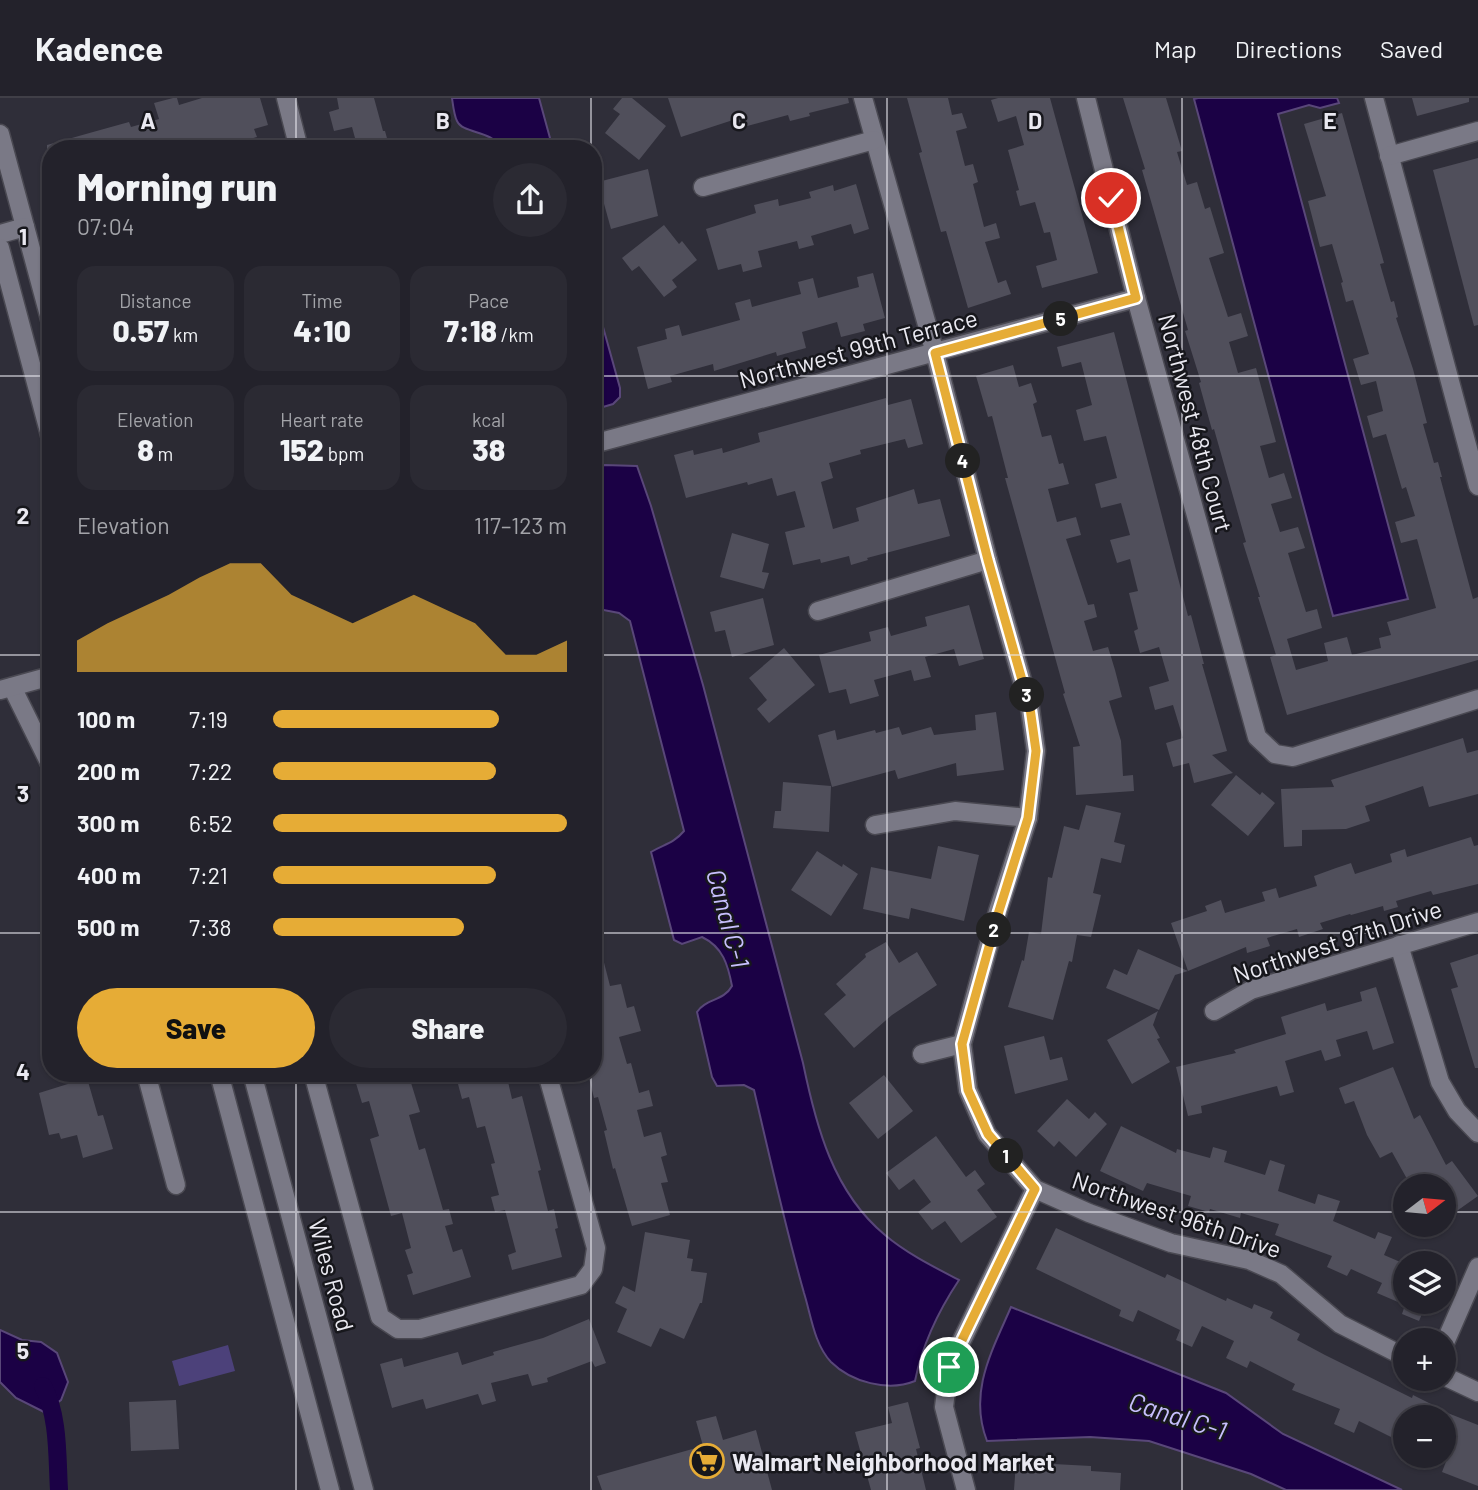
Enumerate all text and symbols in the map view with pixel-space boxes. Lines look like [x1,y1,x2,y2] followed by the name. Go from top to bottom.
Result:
[35,28,163,68] text: Kadence
[1154,34,1197,63] text: Map
[1235,34,1342,63] text: Directions
[1380,34,1443,63] text: Saved
[140,106,156,134] text: A
[436,106,450,134] text: B
[732,106,746,134] text: C
[1028,106,1042,134] text: D
[1323,106,1337,134] text: E
[77,163,277,209] text: Morning run
[493,163,567,237] button: share
[1081,168,1141,228] pin
[1092,179,1130,217] icon: check
[77,212,134,240] text: 07:04
[19,222,27,250] text: 1
[119,289,192,312] text: Distance
[301,289,343,312] text: Time
[468,289,509,312] text: Pace
[736,302,980,394] street label: Northwest 99th Terrace
[1044,302,1078,336] pin: 5
[1055,307,1066,330] text: 5
[1153,311,1239,535] street label: Northwest 48th Court
[112,312,169,348] text: 0.57
[293,312,351,348] text: 4:10
[444,312,497,348] text: 7:18
[169,323,198,346] text: km
[497,323,534,346] text: /km
[117,408,194,431] text: Elevation
[280,408,364,431] text: Heart rate
[472,408,505,431] text: kcal
[137,431,154,467] text: 8
[280,431,324,467] text: 152
[472,431,505,467] text: 38
[154,442,173,465] text: m
[324,442,364,465] text: bpm
[946,444,981,478] pin: 4
[957,449,968,472] text: 4
[17,501,29,529] text: 2
[77,511,170,539] text: Elevation
[474,511,567,539] text: 117–123 m
[1010,678,1044,712] pin: 3
[1021,683,1032,706] text: 3
[77,705,135,733] text: 100 m
[189,705,228,733] text: 7:19
[77,757,140,785] text: 200 m
[189,757,232,785] text: 7:22
[17,779,29,807] text: 3
[77,809,139,837] text: 300 m
[189,809,233,837] text: 6:52
[77,861,141,889] text: 400 m
[189,861,228,889] text: 7:21
[701,865,757,971] water label: Canal C-1
[1229,894,1445,988] street label: Northwest 97th Drive
[976,912,1012,948] pin: 2
[77,913,139,941] text: 500 m
[189,913,232,941] text: 7:38
[988,918,999,941] text: 2
[77,988,315,1068] button: Save
[329,988,567,1068] button: Share
[16,1057,30,1085] text: 4
[988,1138,1024,1174] pin: 1
[1002,1144,1009,1167] text: 1
[1069,1165,1285,1263] street label: Northwest 96th Drive
[1393,1174,1456,1237] north arrow
[1393,1174,1456,1468] map controls
[303,1216,361,1334] street label: Wiles Road
[1393,1251,1456,1314] button: layers
[1393,1328,1456,1391] button: +
[17,1336,29,1364] text: 5
[919,1337,979,1397] pin
[930,1348,968,1386] icon: arrive
[1125,1385,1231,1445] water label: Canal C-1
[1393,1405,1456,1468] button: −
[688,1442,726,1480] supermarket icon: Walmart Neighborhood Market
[732,1447,1055,1476] place label: Walmart Neighborhood Market

